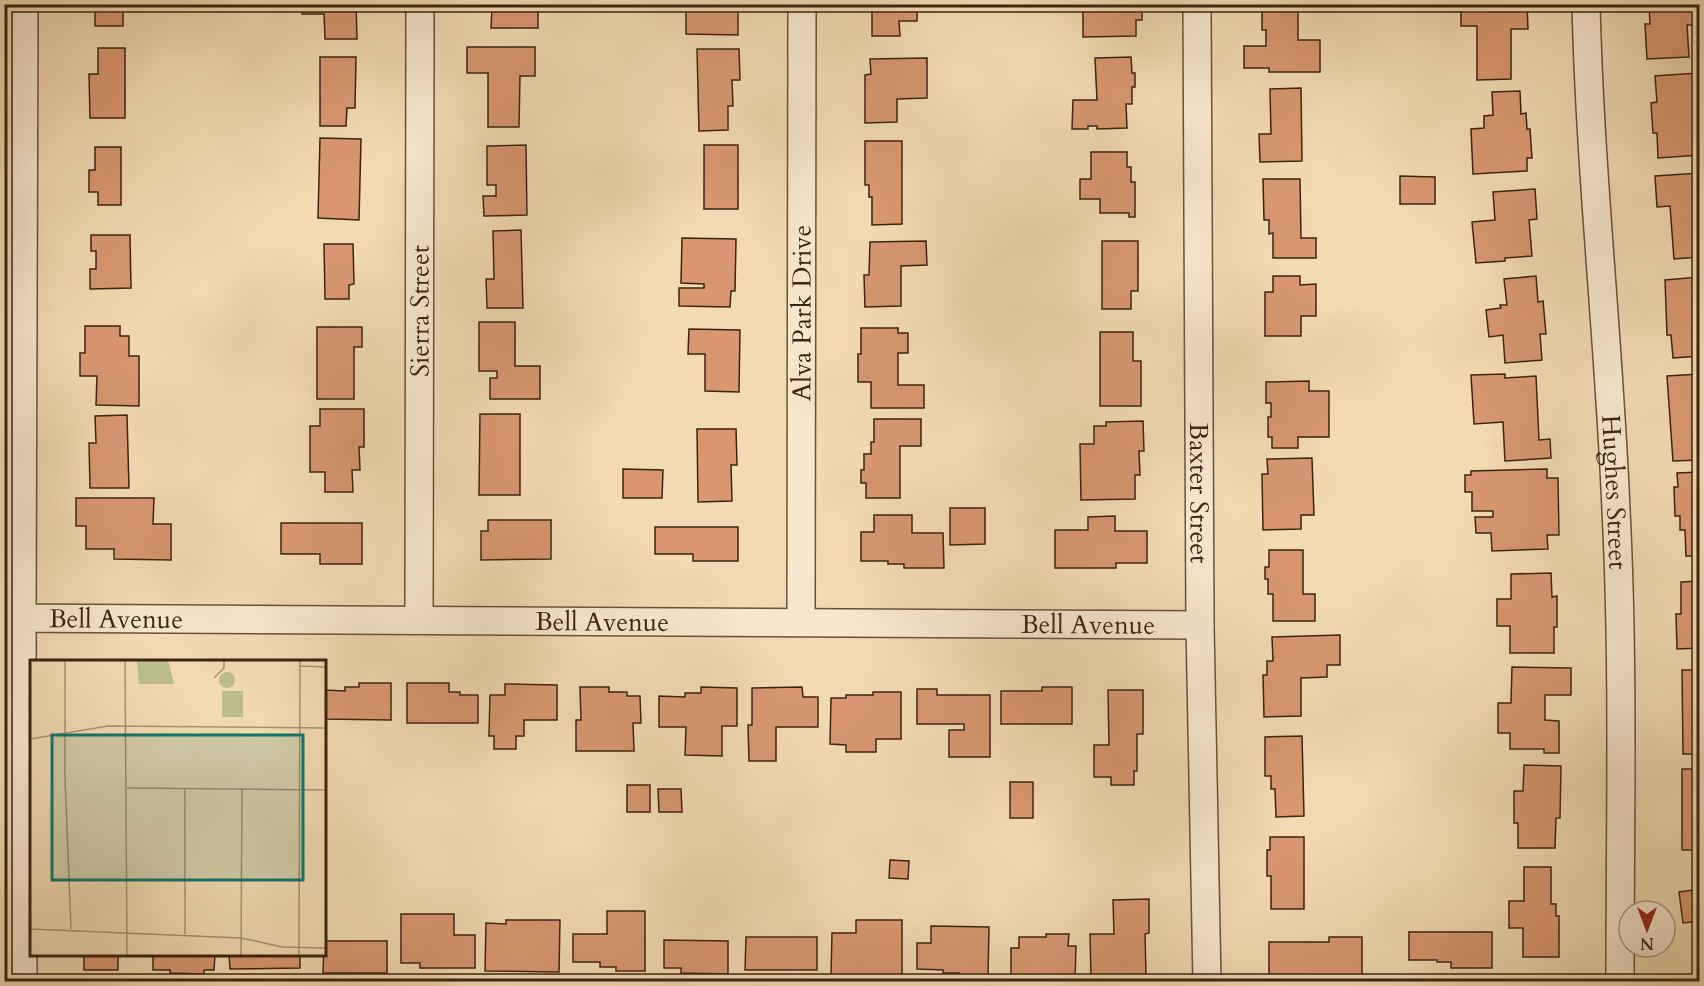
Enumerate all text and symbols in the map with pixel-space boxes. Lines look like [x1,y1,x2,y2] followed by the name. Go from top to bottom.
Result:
[784,225,819,401] street label: Alva Park Drive
[402,245,437,377] street label: Sierra Street
[1593,414,1636,570] street label: Hughes Street
[1182,422,1217,564] street label: Baxter Street
[49,601,183,637] street label: Bell Avenue
[535,604,669,639] street label: Bell Avenue
[1021,606,1155,642] street label: Bell Avenue
[30,660,326,956] inset map
[1617,899,1677,959] north arrow
[1640,932,1654,954] text: N

